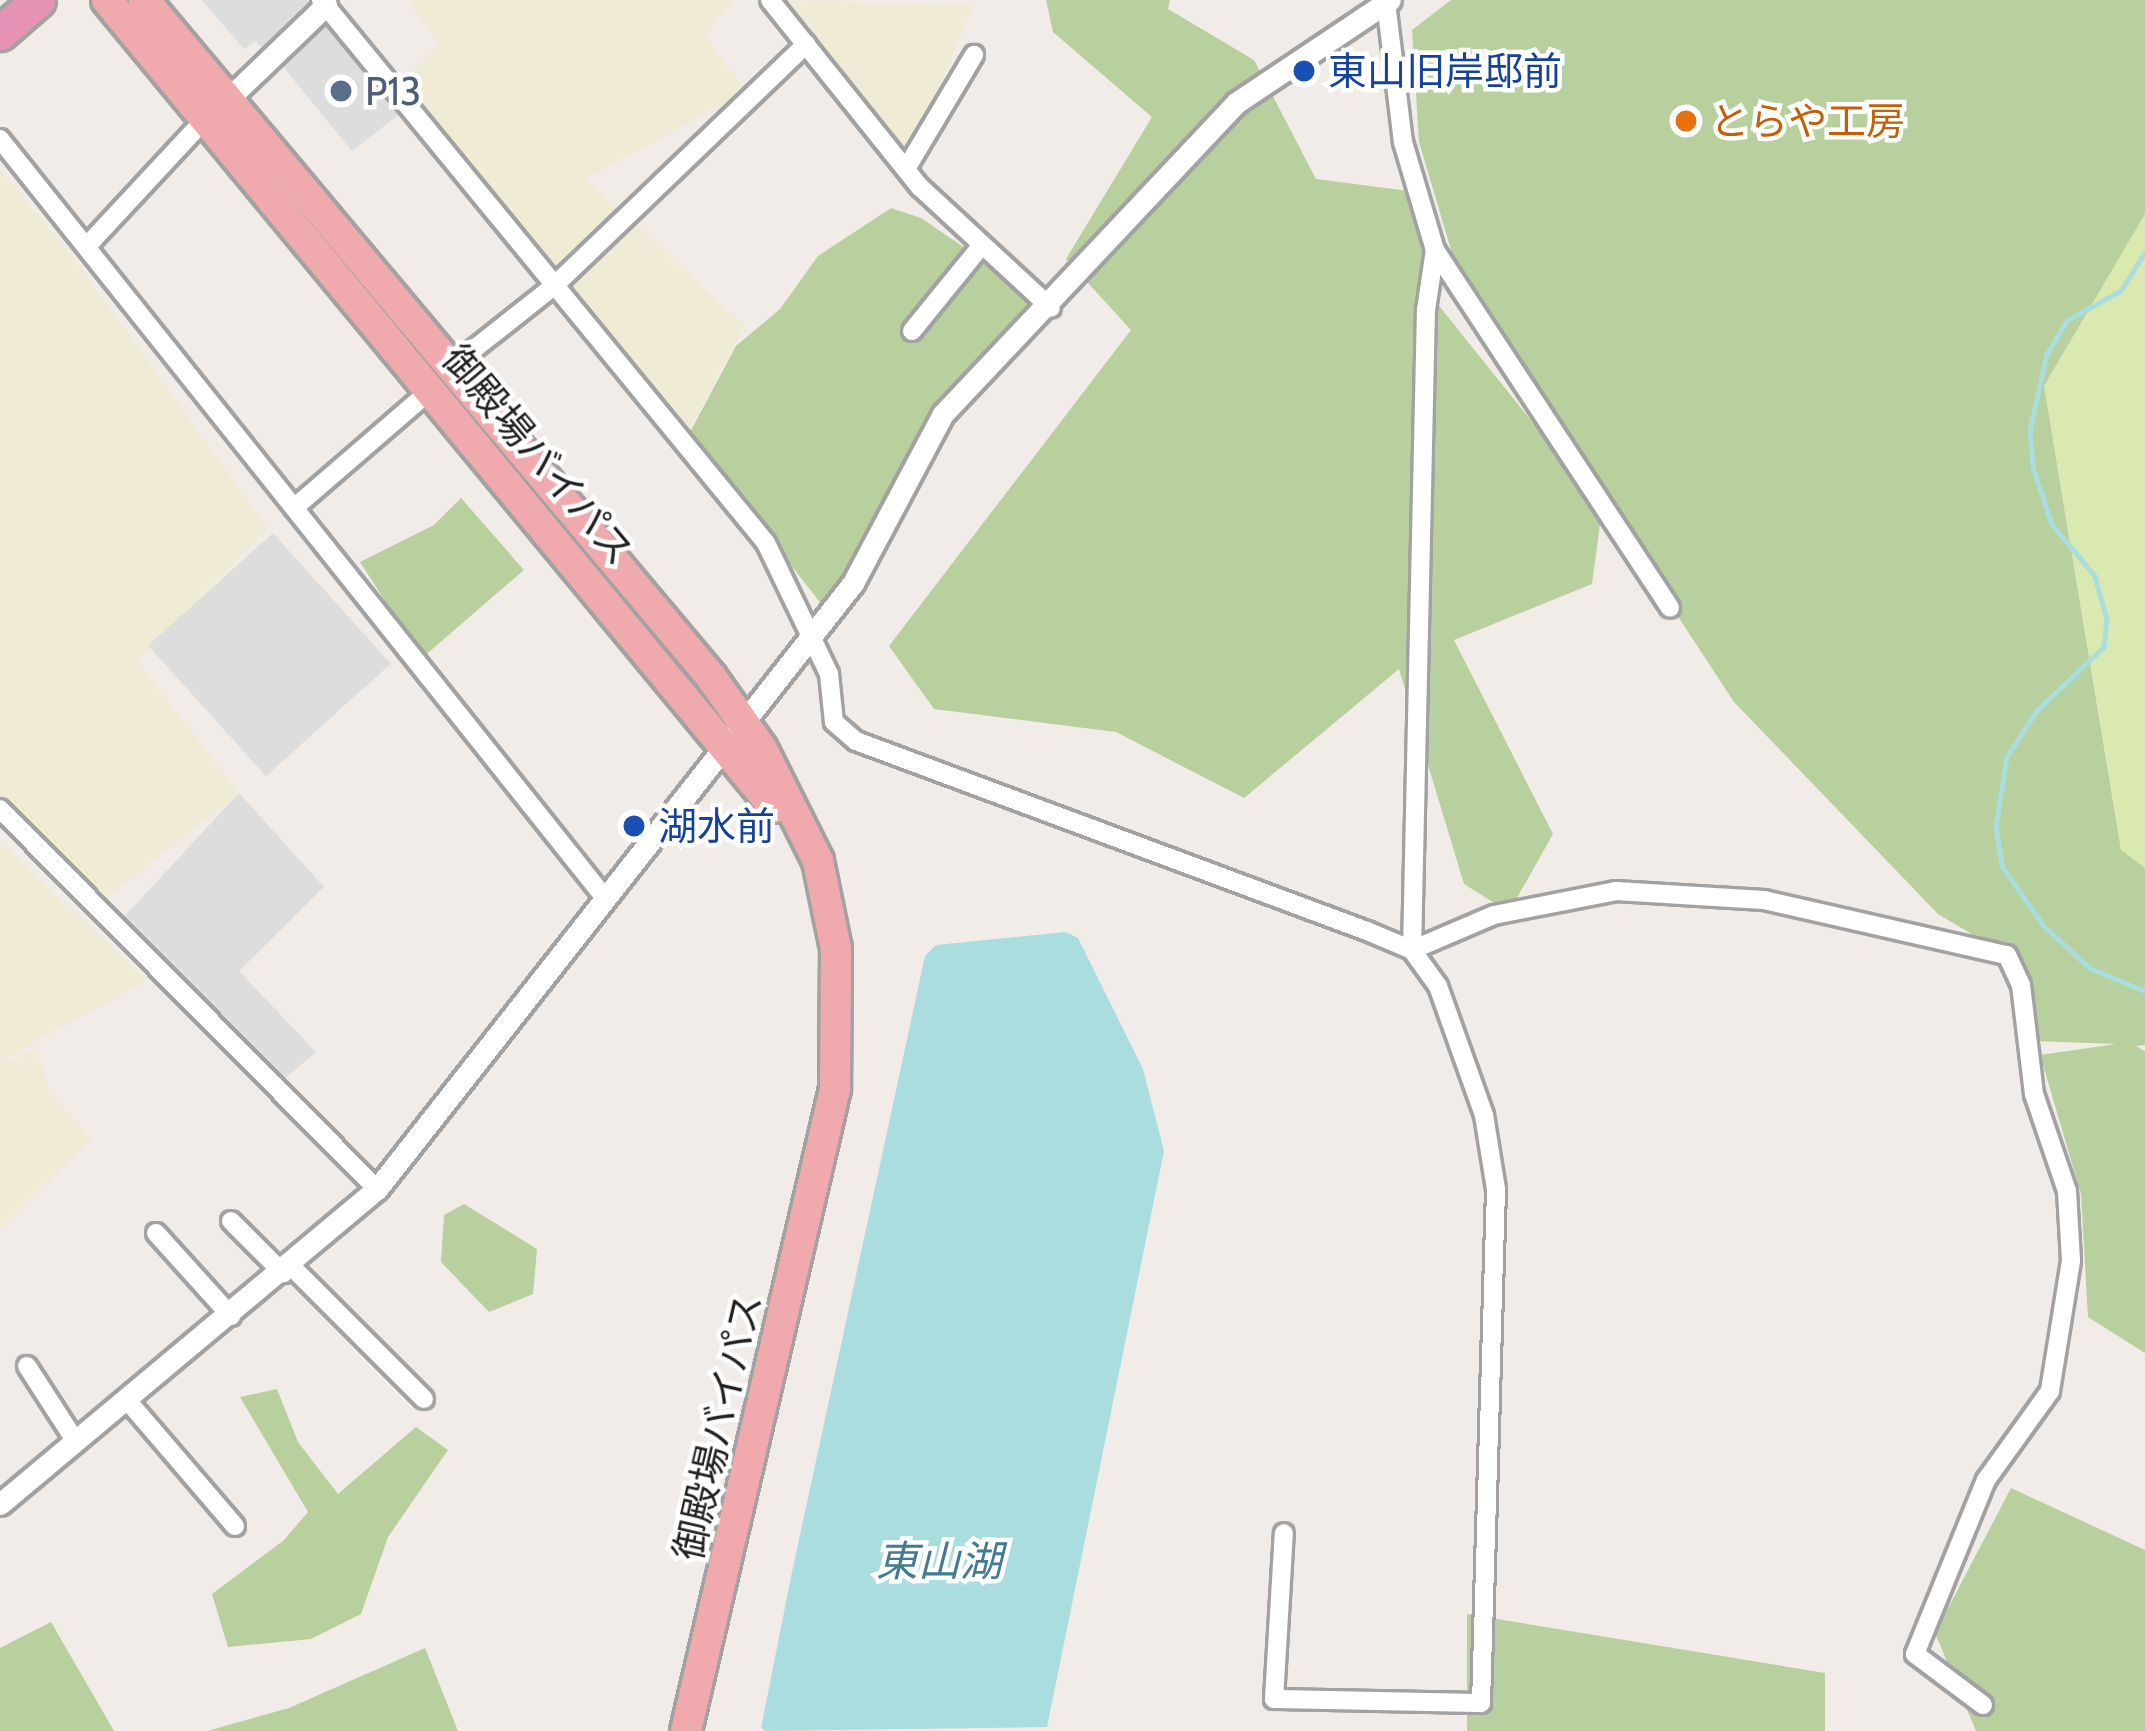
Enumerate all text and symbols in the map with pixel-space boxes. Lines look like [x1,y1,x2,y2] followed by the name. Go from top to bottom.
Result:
[1328,48,1562,94] place label: 東山旧岸邸前
[1291,58,1317,84] marker: 東山旧岸邸前
[365,68,421,114] place label: P13
[328,78,354,104] marker: P13
[1710,98,1905,144] place label: とらや工房
[1673,108,1699,134] marker: とらや工房
[432,335,644,575] street label: 御殿場バイパス
[658,803,775,849] place label: 湖水前
[621,813,647,839] marker: 湖水前
[664,1289,772,1565] street label: 御殿場バイパス
[876,1536,1002,1586] water label: 東山湖

